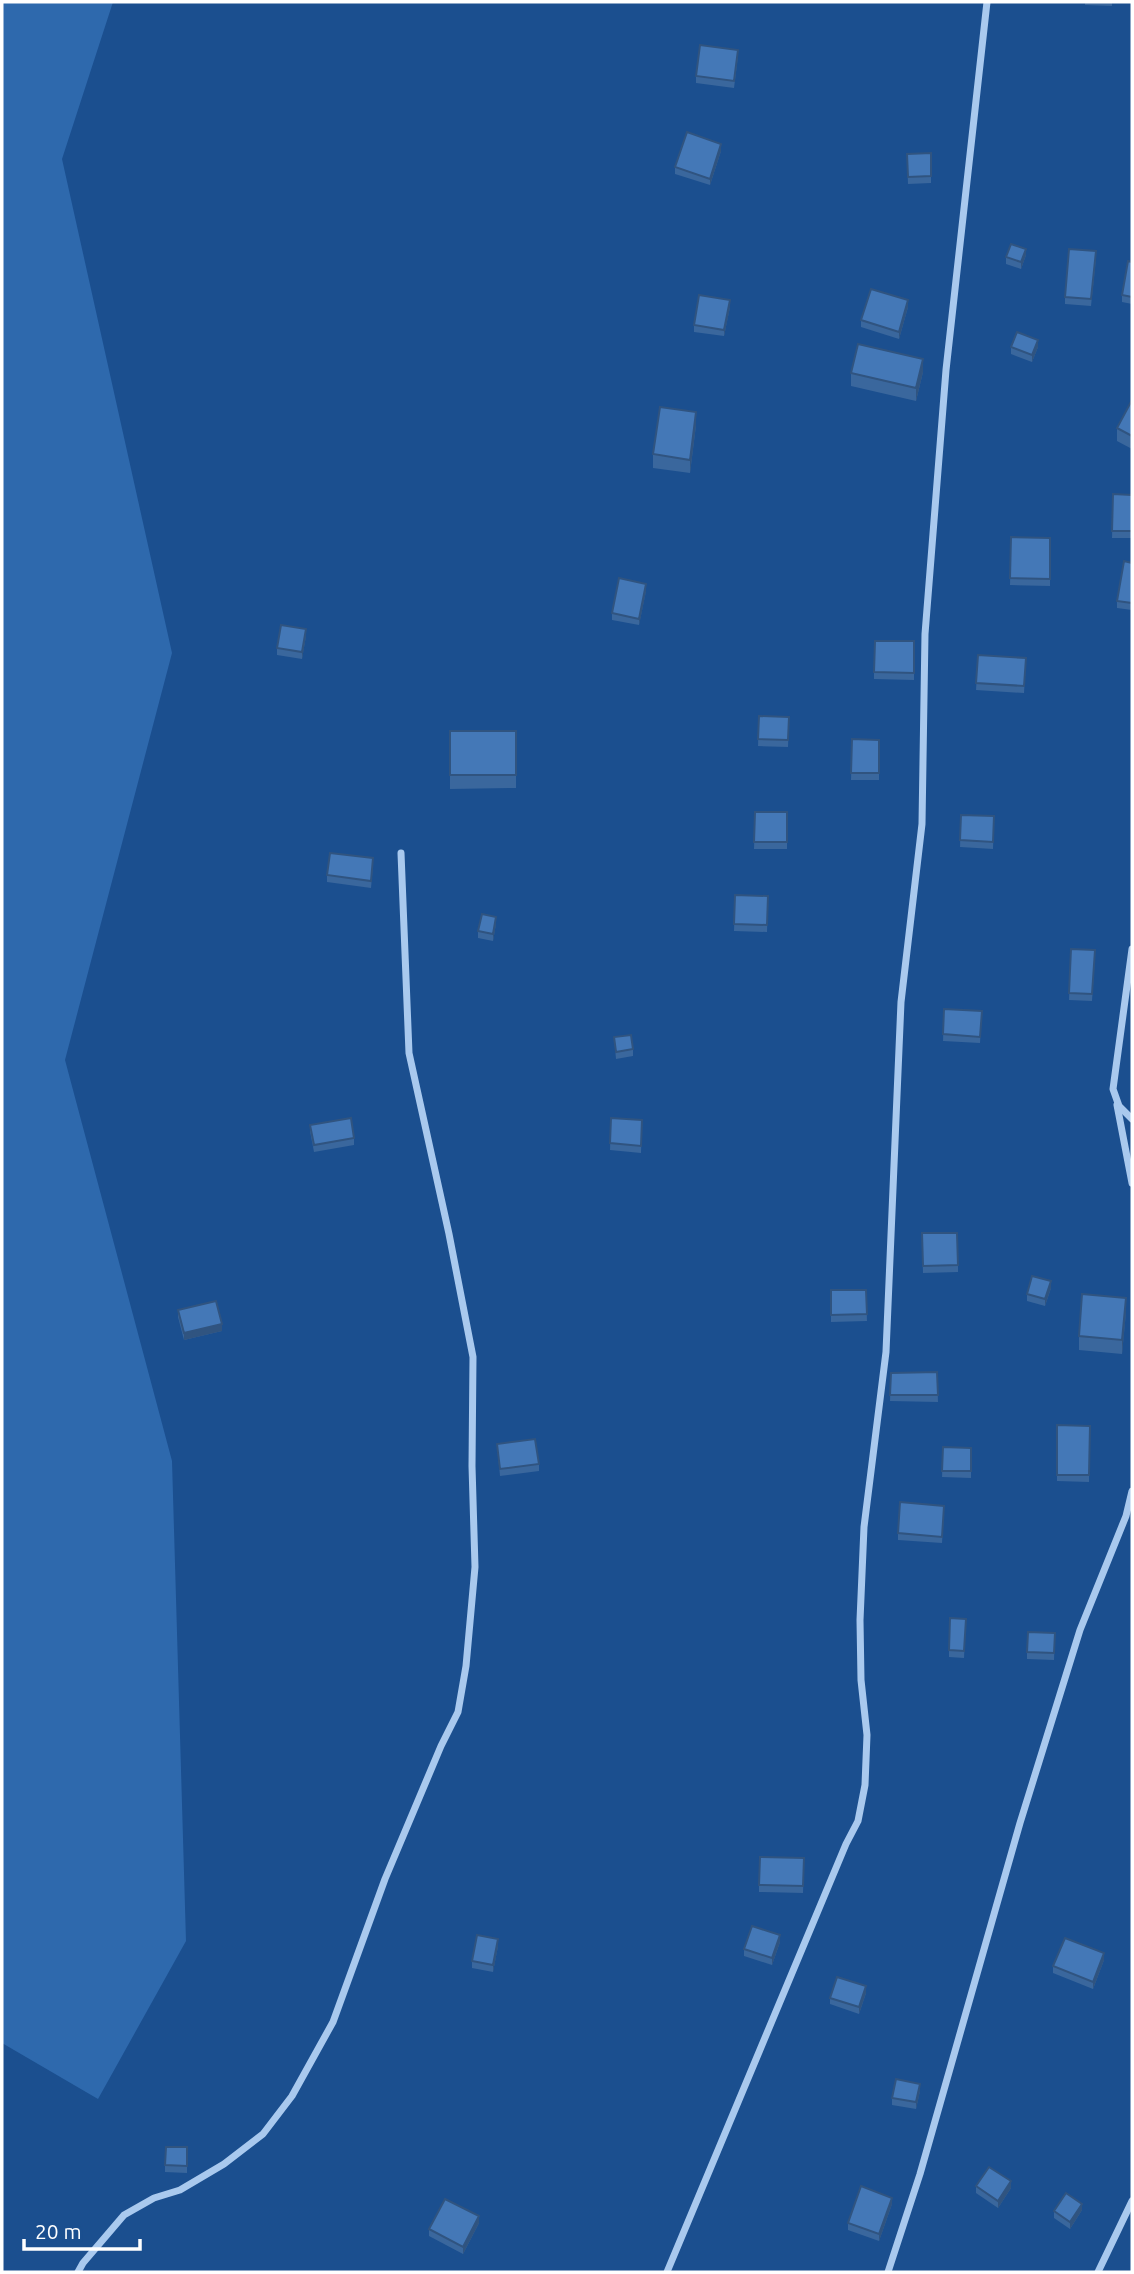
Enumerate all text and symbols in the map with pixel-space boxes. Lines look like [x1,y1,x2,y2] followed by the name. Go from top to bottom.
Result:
[24,2208,140,2252] scale bar
[35,2219,82,2243] text: 20 m

